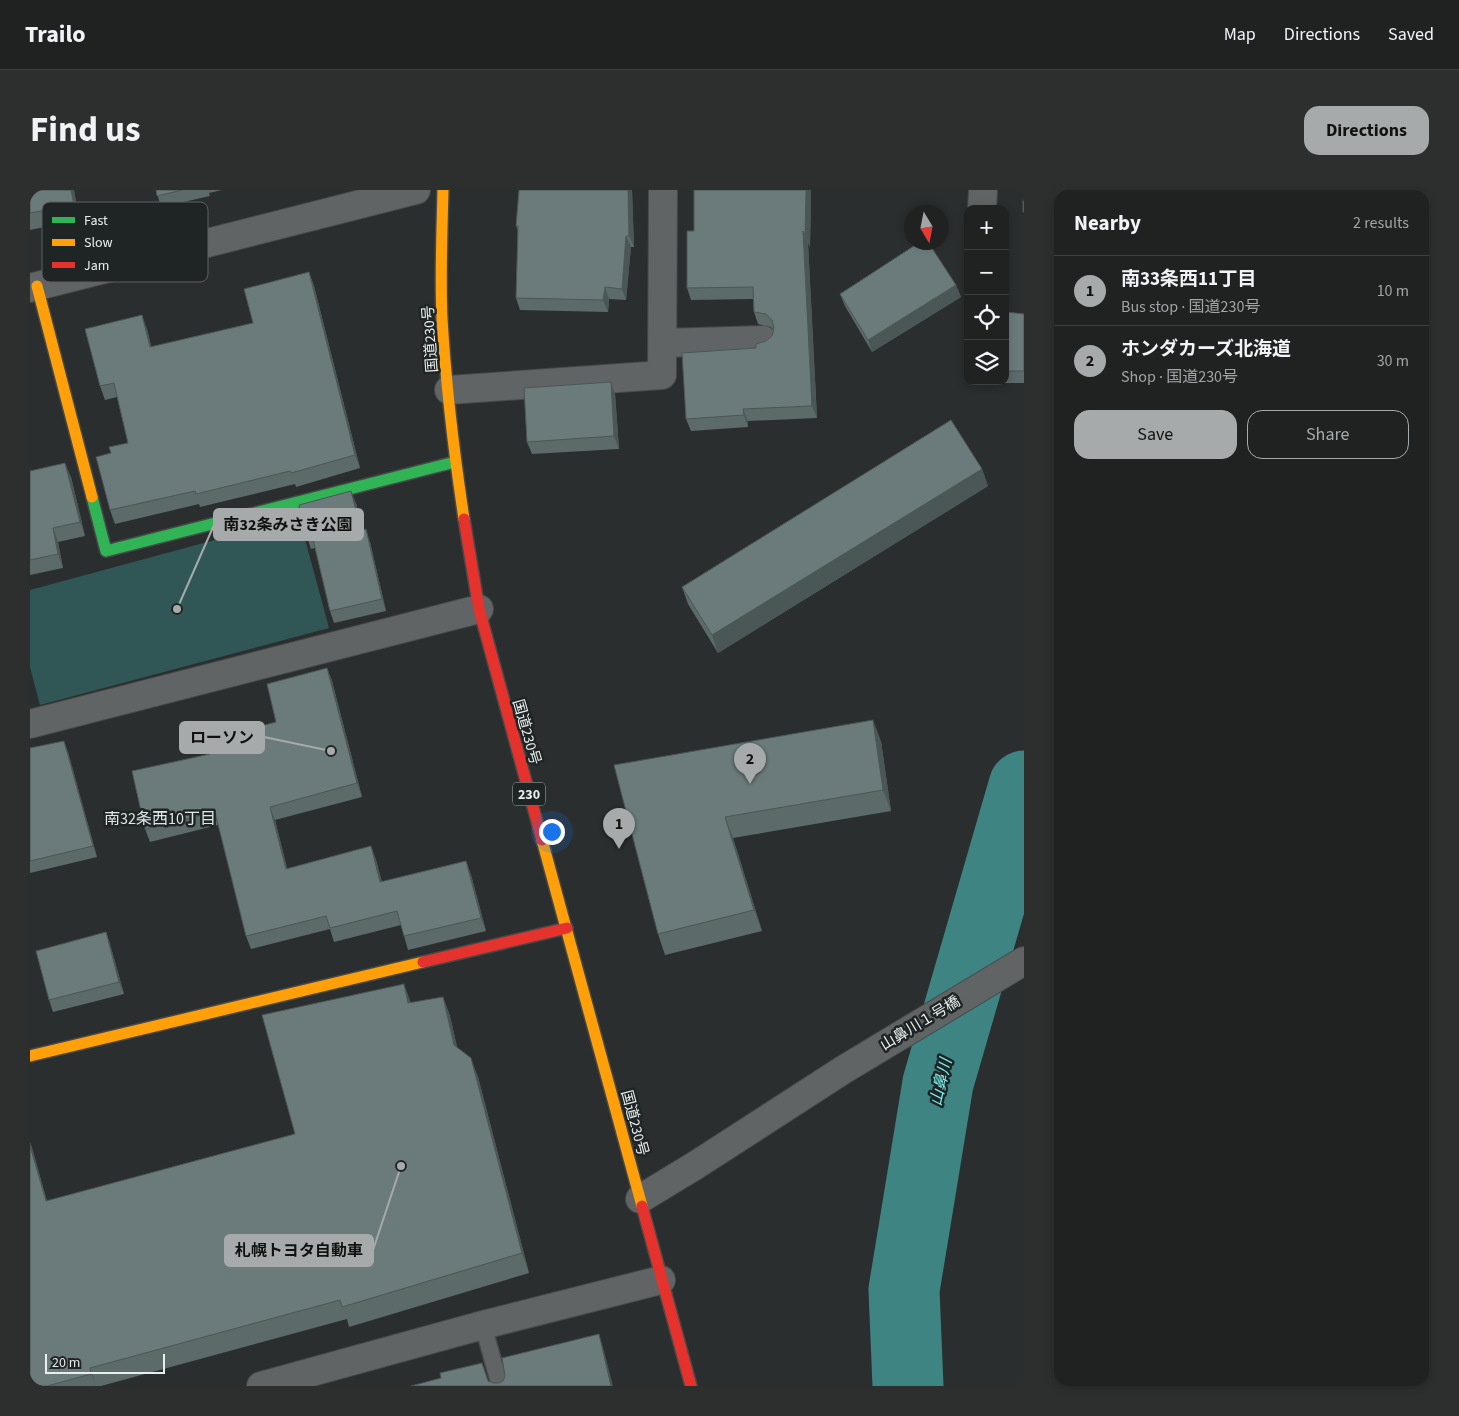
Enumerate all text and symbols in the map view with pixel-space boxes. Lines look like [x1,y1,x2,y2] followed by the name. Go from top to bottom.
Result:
[25,17,86,52] text: Trailo
[1224,22,1256,47] text: Map
[1284,22,1360,47] text: Directions
[1388,22,1434,47] text: Saved
[30,105,140,155] text: Find us
[1304,106,1429,155] button: Directions
[42,202,208,282] legend
[904,205,949,250] north arrow
[964,205,1009,385] map controls
[964,205,1009,250] button: +
[1074,208,1141,238] text: Nearby
[84,211,108,231] text: Fast
[1353,212,1409,234] text: 2 results
[84,233,113,253] text: Slow
[964,250,1009,295] button: −
[84,256,109,276] text: Jam
[1121,266,1256,293] text: 南33条西11丁目
[1086,280,1094,302] text: 1
[1377,280,1409,302] text: 10 m
[964,295,1009,340] button: locate
[1121,296,1260,318] text: Bus stop · 国道230号
[418,305,443,373] street label: 国道230号
[1121,336,1291,363] text: ホンダカーズ北海道
[964,340,1009,385] button: layers
[1086,350,1094,372] text: 2
[1377,350,1409,372] text: 30 m
[1121,366,1238,388] text: Shop · 国道230号
[1074,410,1237,459] button: Save
[1247,410,1409,459] button: Share
[214,509,363,540] callout: 南32条みさき公園
[224,514,352,536] text: 南32条みさき公園
[507,697,546,767] street label: 国道230号
[180,722,264,753] callout: ローソン
[190,727,254,749] text: ローソン
[734,743,766,784] pin: 2
[513,782,545,806] road number: 230
[104,808,216,830] district label: 南32条西10丁目
[603,808,635,849] pin: 1
[539,819,565,845] your location
[876,991,964,1056] street label: 山鼻川１号橋
[925,1054,958,1108] water label: 山鼻川
[616,1088,653,1158] street label: 国道230号
[225,1235,373,1266] callout: 札幌トヨタ自動車
[235,1240,363,1262] text: 札幌トヨタ自動車
[45,1351,165,1374] scale bar
[52,1353,80,1373] text: 20 m

